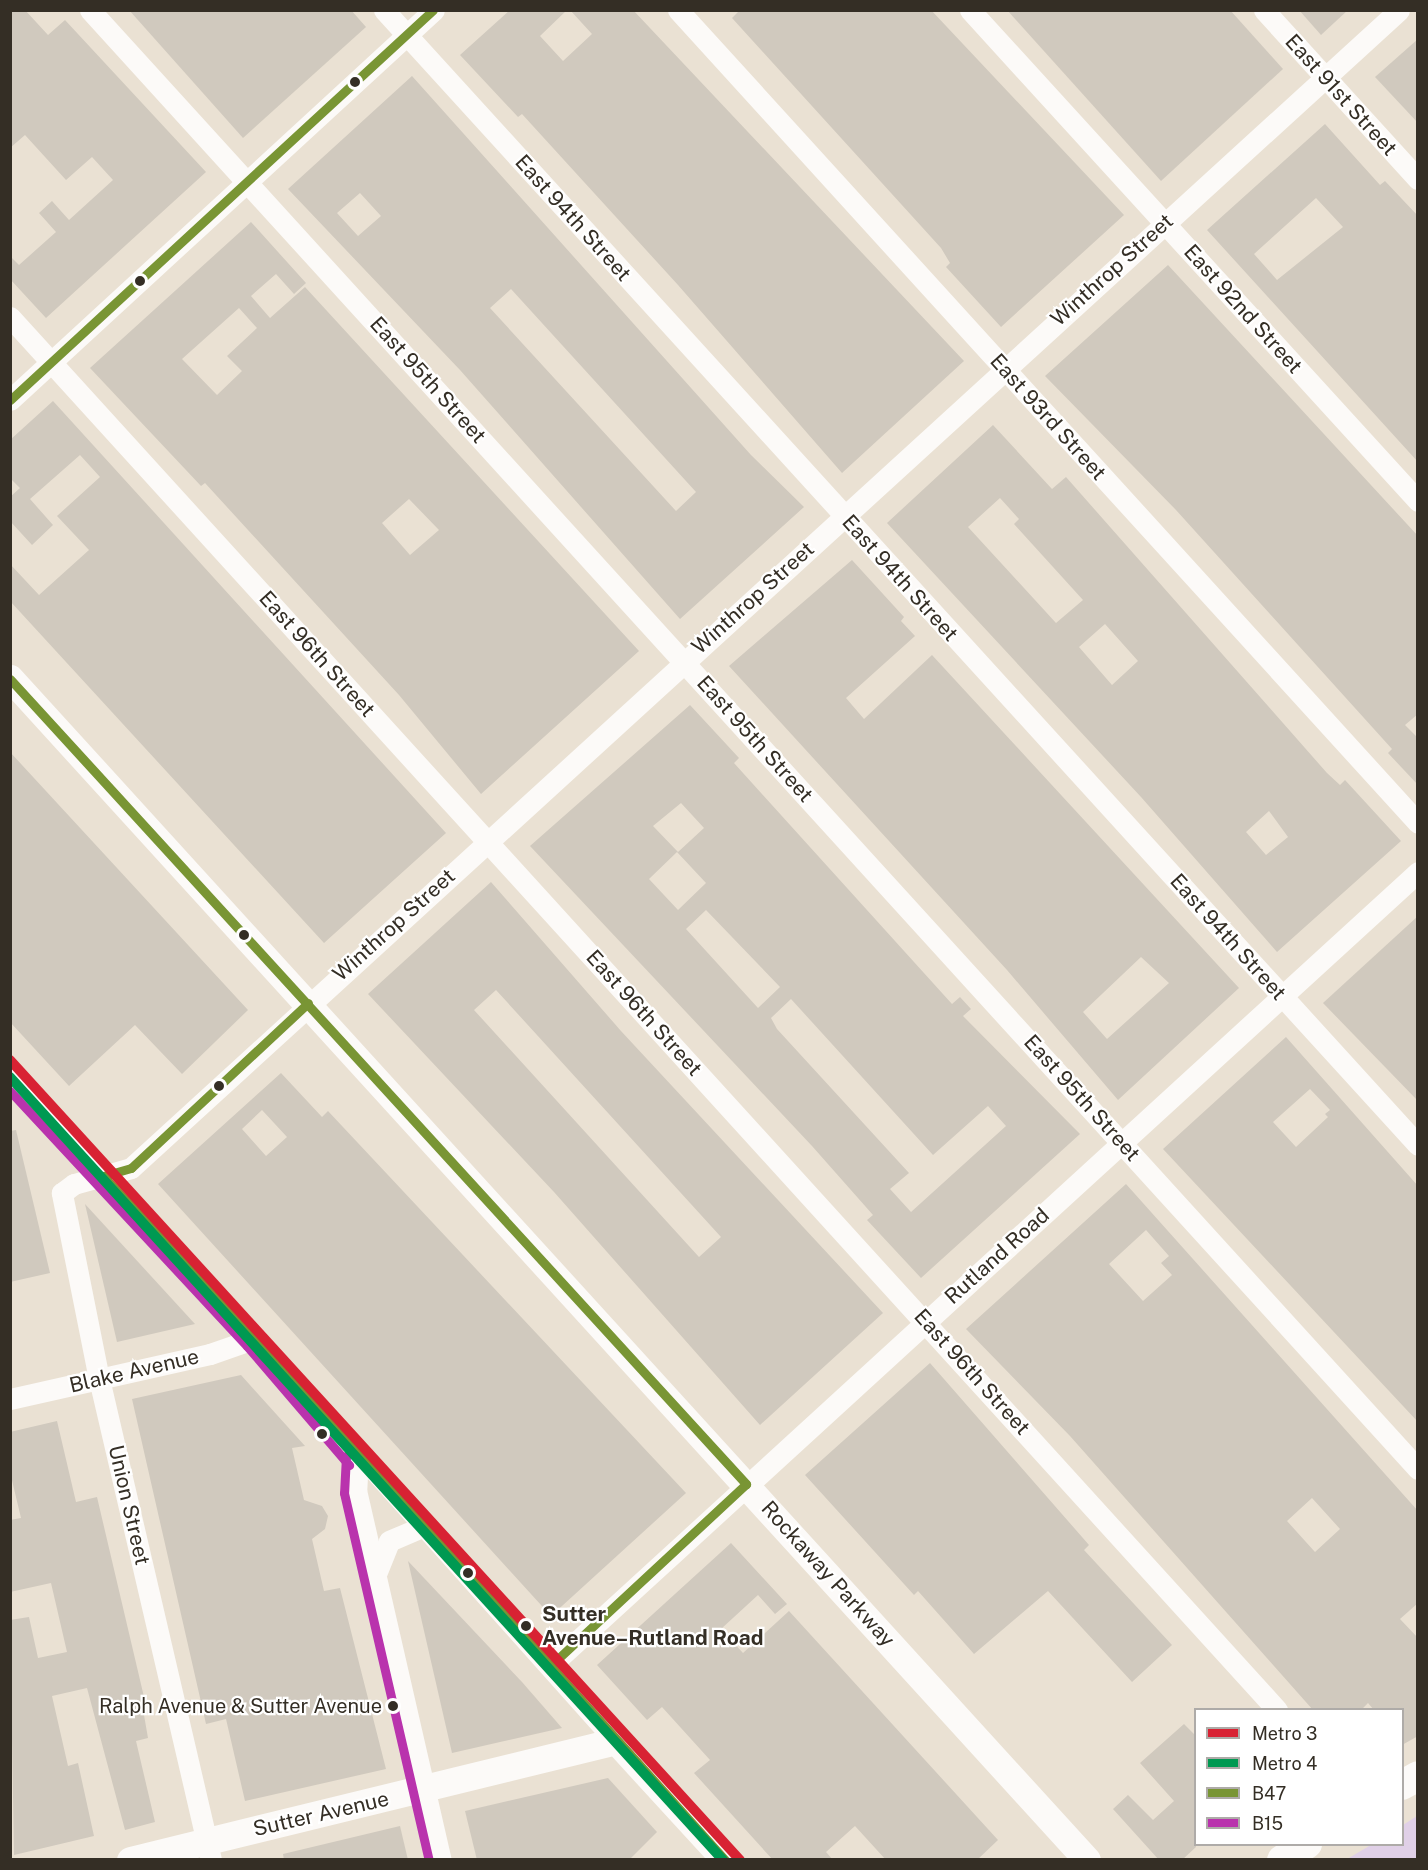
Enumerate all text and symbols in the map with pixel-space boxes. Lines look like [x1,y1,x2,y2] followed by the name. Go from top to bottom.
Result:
[1280,29,1402,161] street label: East 91st Street
[349,76,361,88] unlabelled marker
[510,150,636,286] street label: East 94th Street
[1046,208,1178,332] street label: Winthrop Street
[1179,239,1307,379] street label: East 92nd Street
[134,275,146,287] unlabelled marker
[365,312,491,448] street label: East 95th Street
[985,349,1111,485] street label: East 93rd Street
[837,510,963,646] street label: East 94th Street
[687,536,819,660] street label: Winthrop Street
[254,586,380,722] street label: East 96th Street
[692,671,818,807] street label: East 95th Street
[328,863,460,987] street label: Winthrop Street
[1165,869,1291,1005] street label: East 94th Street
[238,929,250,941] unlabelled marker
[581,945,707,1081] street label: East 96th Street
[1019,1030,1145,1166] street label: East 95th Street
[213,1080,225,1092] unlabelled marker
[940,1203,1054,1309] street label: Rutland Road
[909,1304,1035,1440] street label: East 96th Street
[67,1344,201,1398] street label: Blake Avenue
[316,1428,328,1440] unlabelled marker
[103,1443,155,1567] street label: Union Street
[756,1496,900,1652] street label: Rockaway Parkway
[462,1567,474,1579] unlabelled marker
[542,1601,764,1651] place label: Sutter Avenue–Rutland Road
[515,1615,537,1637] marker: Sutter Avenue–Rutland Road
[99,1694,382,1718] place label: Ralph Avenue & Sutter Avenue
[387,1700,399,1712] marker: Ralph Avenue & Sutter Avenue
[1194,1708,1404,1846] legend
[1252,1723,1317,1744] text: Metro 3
[1252,1753,1317,1774] text: Metro 4
[1252,1783,1286,1804] text: B47
[251,1786,391,1842] street label: Sutter Avenue
[1252,1813,1283,1834] text: B15

